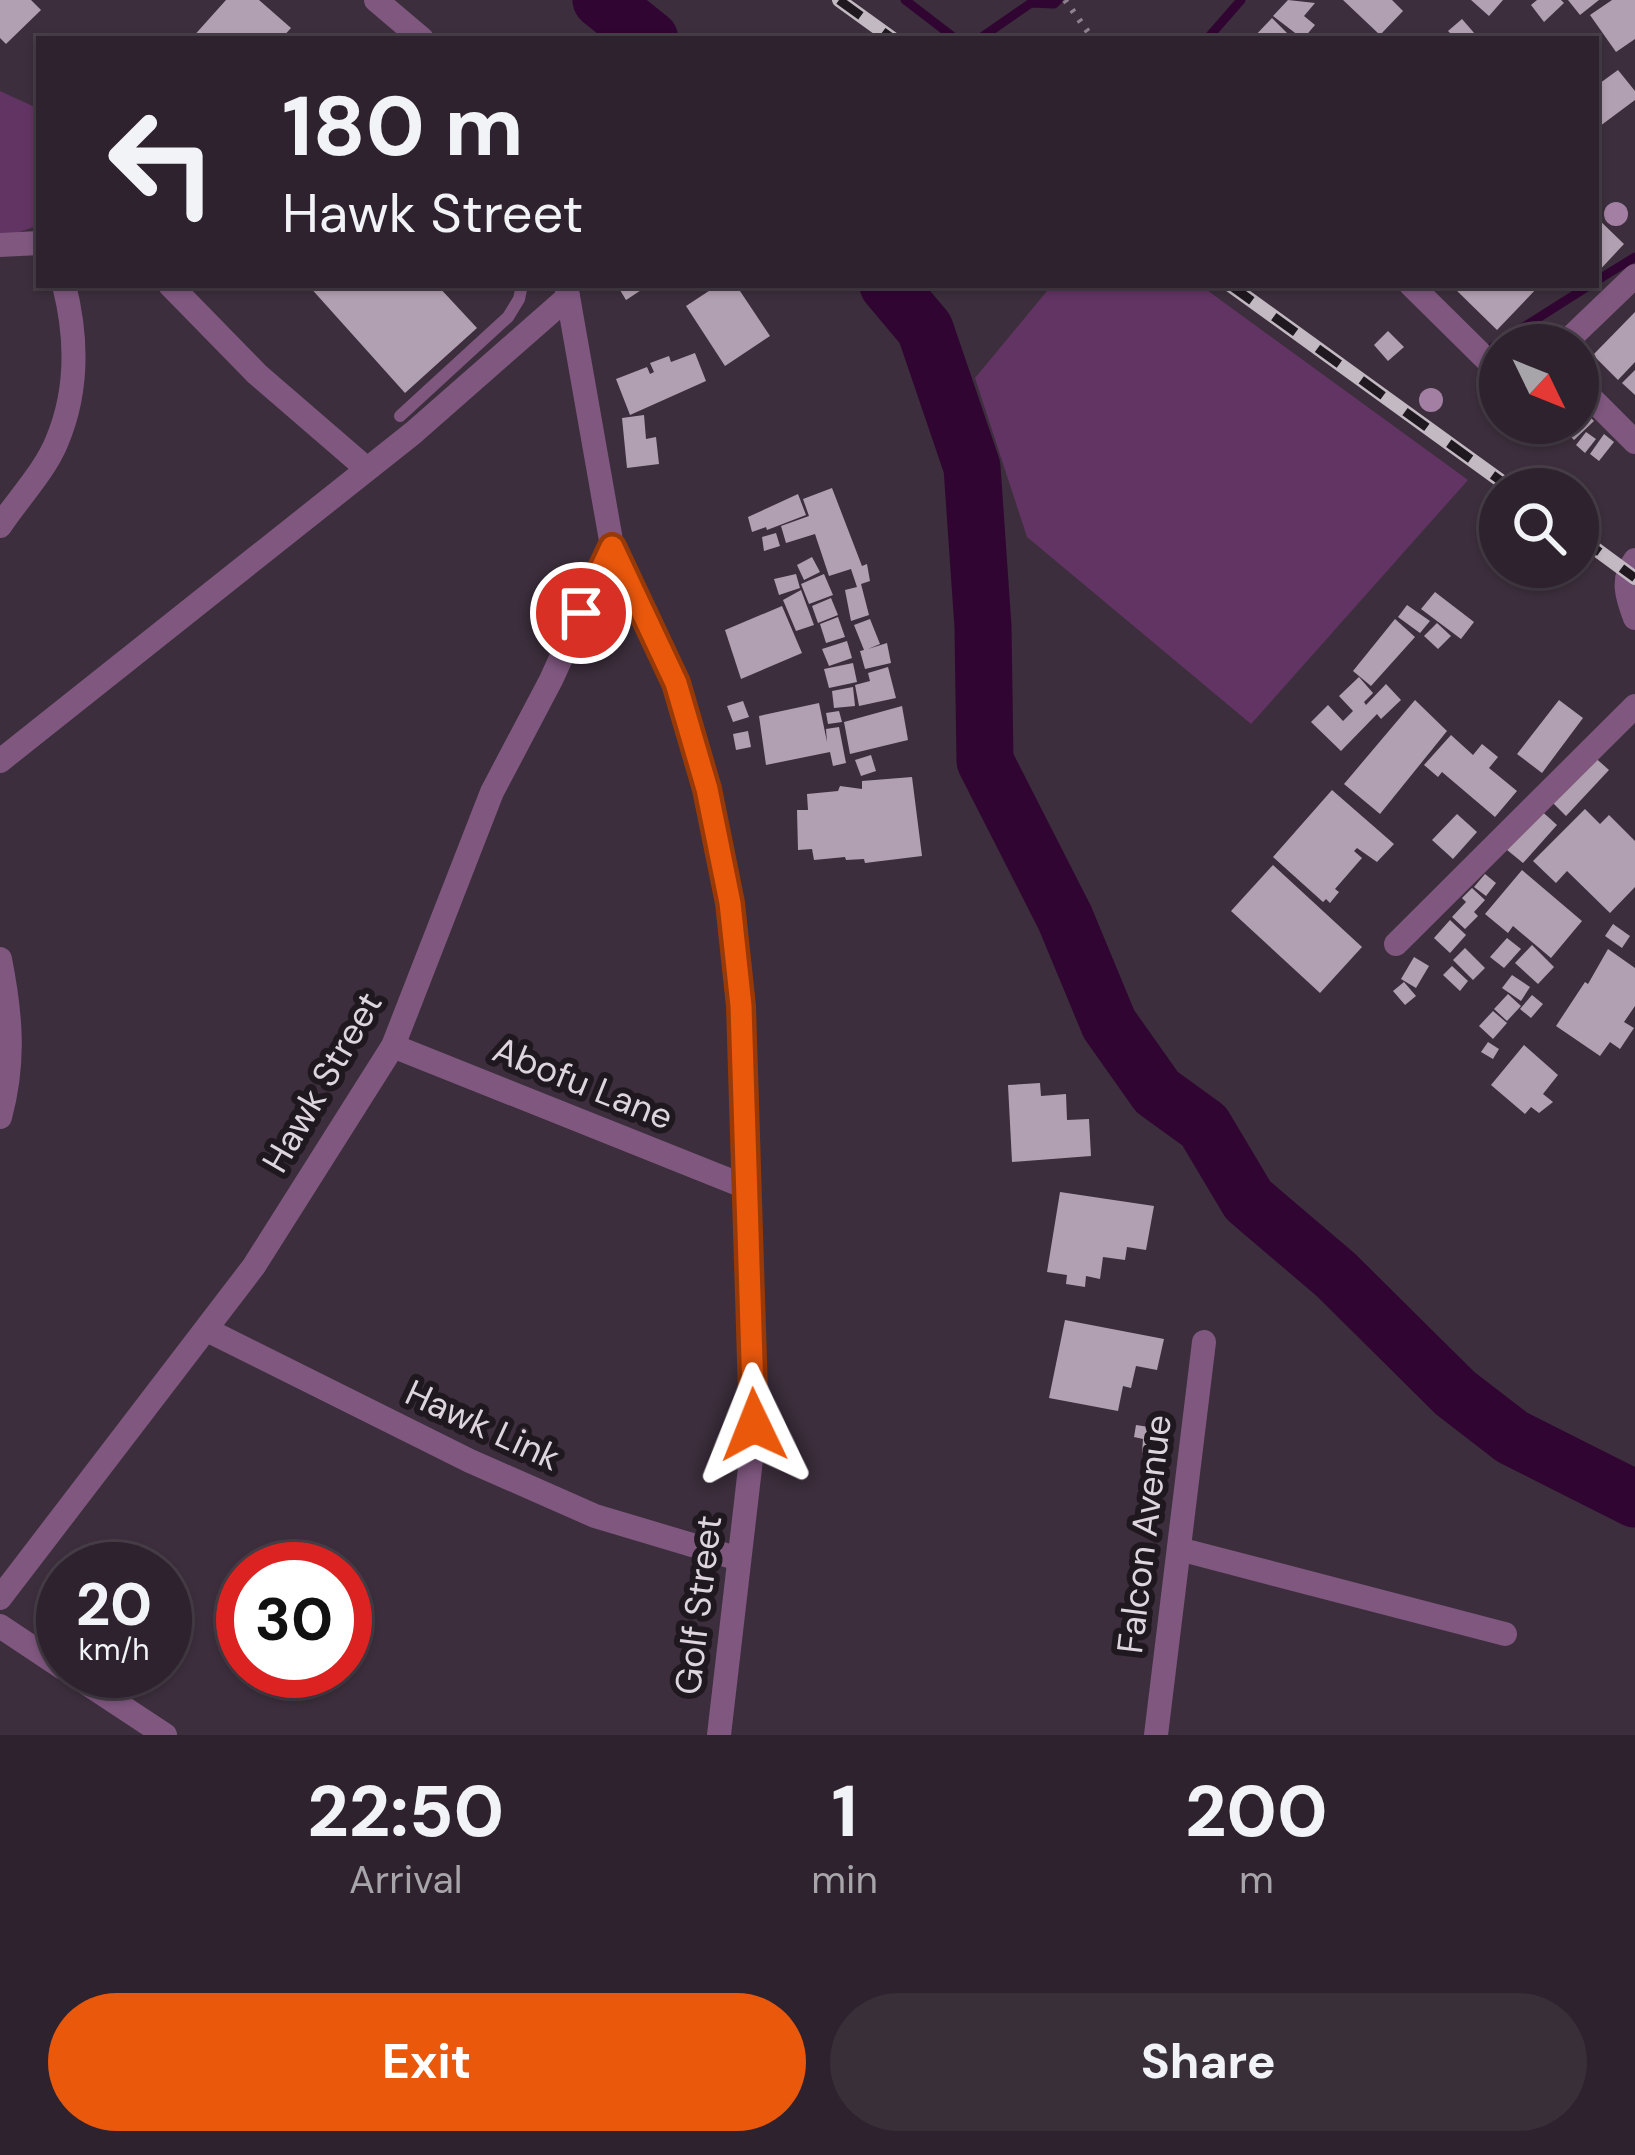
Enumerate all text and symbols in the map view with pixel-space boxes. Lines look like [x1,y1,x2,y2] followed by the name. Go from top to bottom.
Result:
[282,72,524,181] text: 180 m
[84,84,240,240] icon: left
[282,178,583,249] text: Hawk Street
[1479,324,1599,444] north arrow
[1479,324,1599,588] map controls
[1479,468,1599,588] button: search
[530,562,632,664] pin
[548,580,614,646] icon: arrive
[251,983,393,1181] street label: Hawk Street
[486,1026,680,1140] street label: Abofu Lane
[691,1362,817,1488] position arrow
[398,1369,568,1481] street label: Hawk Link
[1106,1412,1182,1656] street label: Falcon Avenue
[664,1513,732,1697] street label: Golf Street
[216,1542,372,1698] speed limit sign: 30
[76,1565,152,1644] text: 20
[79,1630,149,1669] text: km/h
[307,1765,504,1858] text: 22:50
[832,1765,858,1858] text: 1
[1185,1765,1328,1858] text: 200
[349,1854,462,1905] text: Arrival
[811,1854,878,1905] text: min
[1239,1854,1274,1905] text: m
[48,1993,806,2131] button: Exit
[830,1993,1587,2131] button: Share

